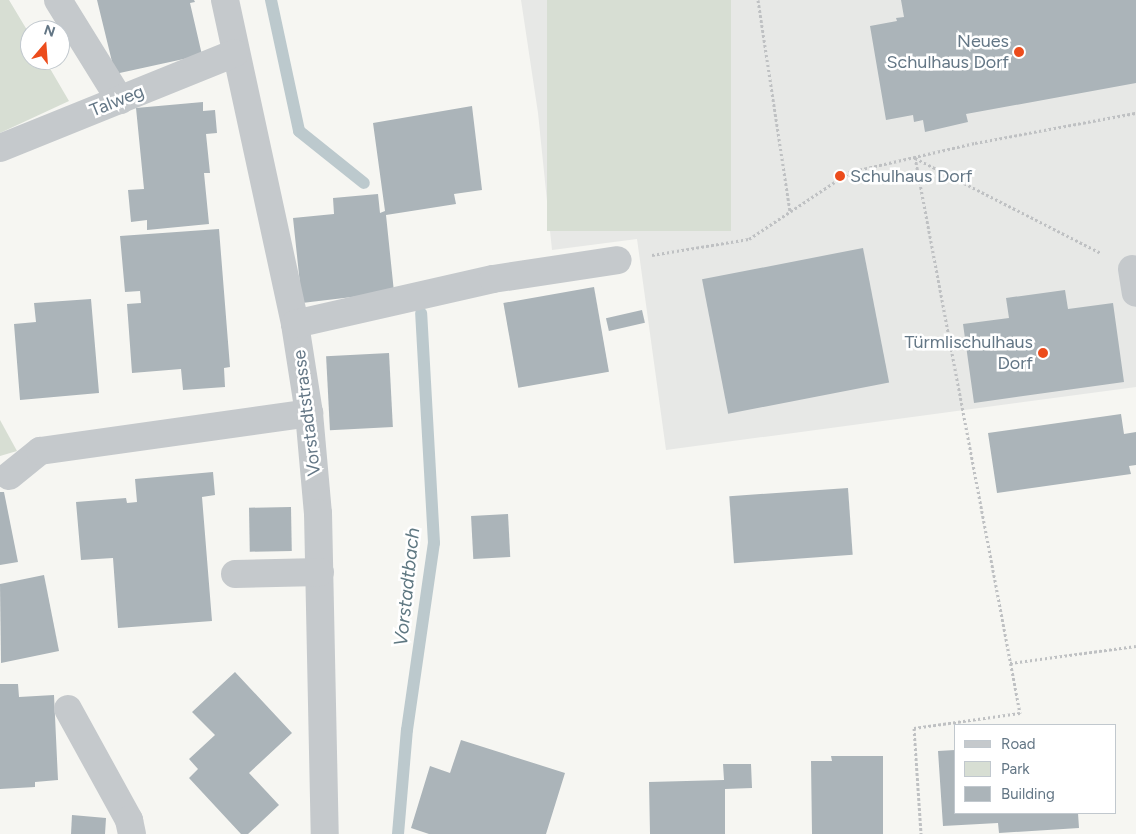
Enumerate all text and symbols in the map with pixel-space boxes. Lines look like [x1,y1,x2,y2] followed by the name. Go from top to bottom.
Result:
[20,20,70,70] north arrow
[42,21,57,41] text: N
[887,31,1009,74] place label: Neues Schulhaus Dorf
[1013,46,1025,58] marker: Neues Schulhaus Dorf
[87,80,147,122] street label: Talweg
[850,165,972,187] place label: Schulhaus Dorf
[834,170,846,182] marker: Schulhaus Dorf
[904,332,1033,374] place label: Türmlischulhaus Dorf
[1037,347,1049,359] marker: Türmlischulhaus Dorf
[289,349,325,477] street label: Vorstadtstrasse
[389,527,425,647] water label: Vorstadtbach
[954,724,1116,814] legend
[1001,735,1036,753] text: Road
[1001,760,1030,778] text: Park
[1001,785,1055,803] text: Building

